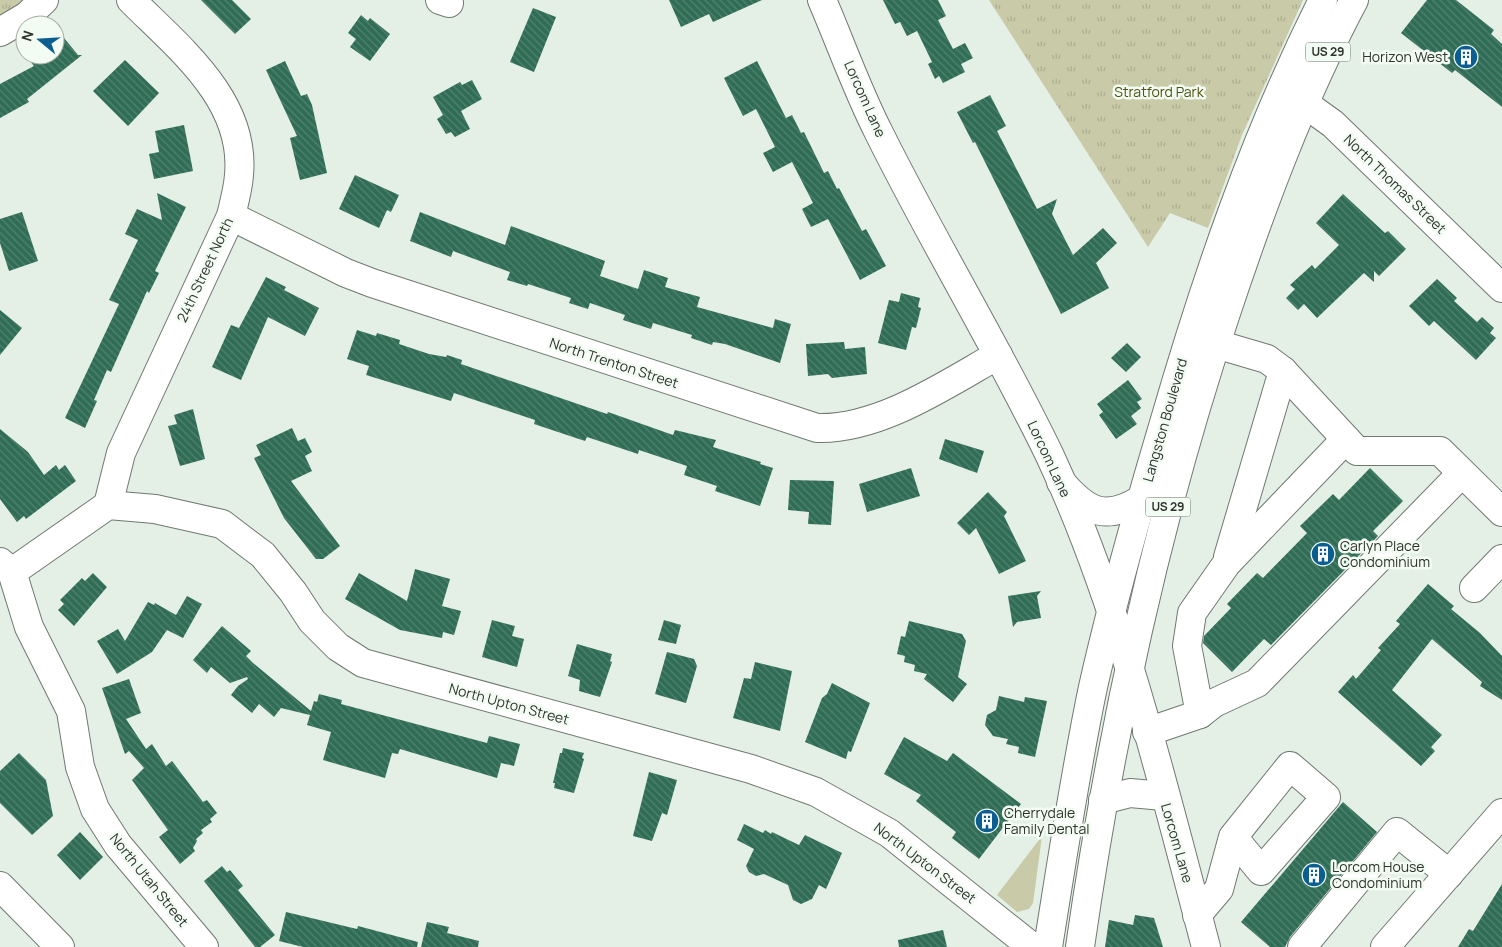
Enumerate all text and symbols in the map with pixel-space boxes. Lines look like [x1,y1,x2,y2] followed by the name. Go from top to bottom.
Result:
[15,15,65,65] north arrow
[17,28,38,44] text: N
[1306,42,1350,62] road number: US 29
[1453,44,1479,70] building icon: Horizon West
[1362,47,1448,66] place label: Horizon West
[840,57,891,140] street label: Lorcom Lane
[1114,82,1205,101] park label: Stratford Park
[1340,130,1451,238] street label: North Thomas Street
[172,214,237,325] street label: 24th Street North
[547,333,681,392] street label: North Trenton Street
[1138,356,1191,484] street label: Langston Boulevard
[1023,418,1075,500] street label: Lorcom Lane
[1146,498,1190,516] road number: US 29
[1340,536,1430,571] place label: Carlyn Place Condominium
[1310,541,1336,567] building icon: Carlyn Place Condominium
[447,678,572,729] street label: North Upton Street
[1157,801,1198,885] street label: Lorcom Lane
[1004,803,1089,838] place label: Cherrydale Family Dental
[974,808,1000,834] building icon: Cherrydale Family Dental
[870,818,981,908] street label: North Upton Street
[106,829,193,931] street label: North Utah Street
[1332,857,1425,892] place label: Lorcom House Condominium
[1301,862,1327,888] building icon: Lorcom House Condominium

